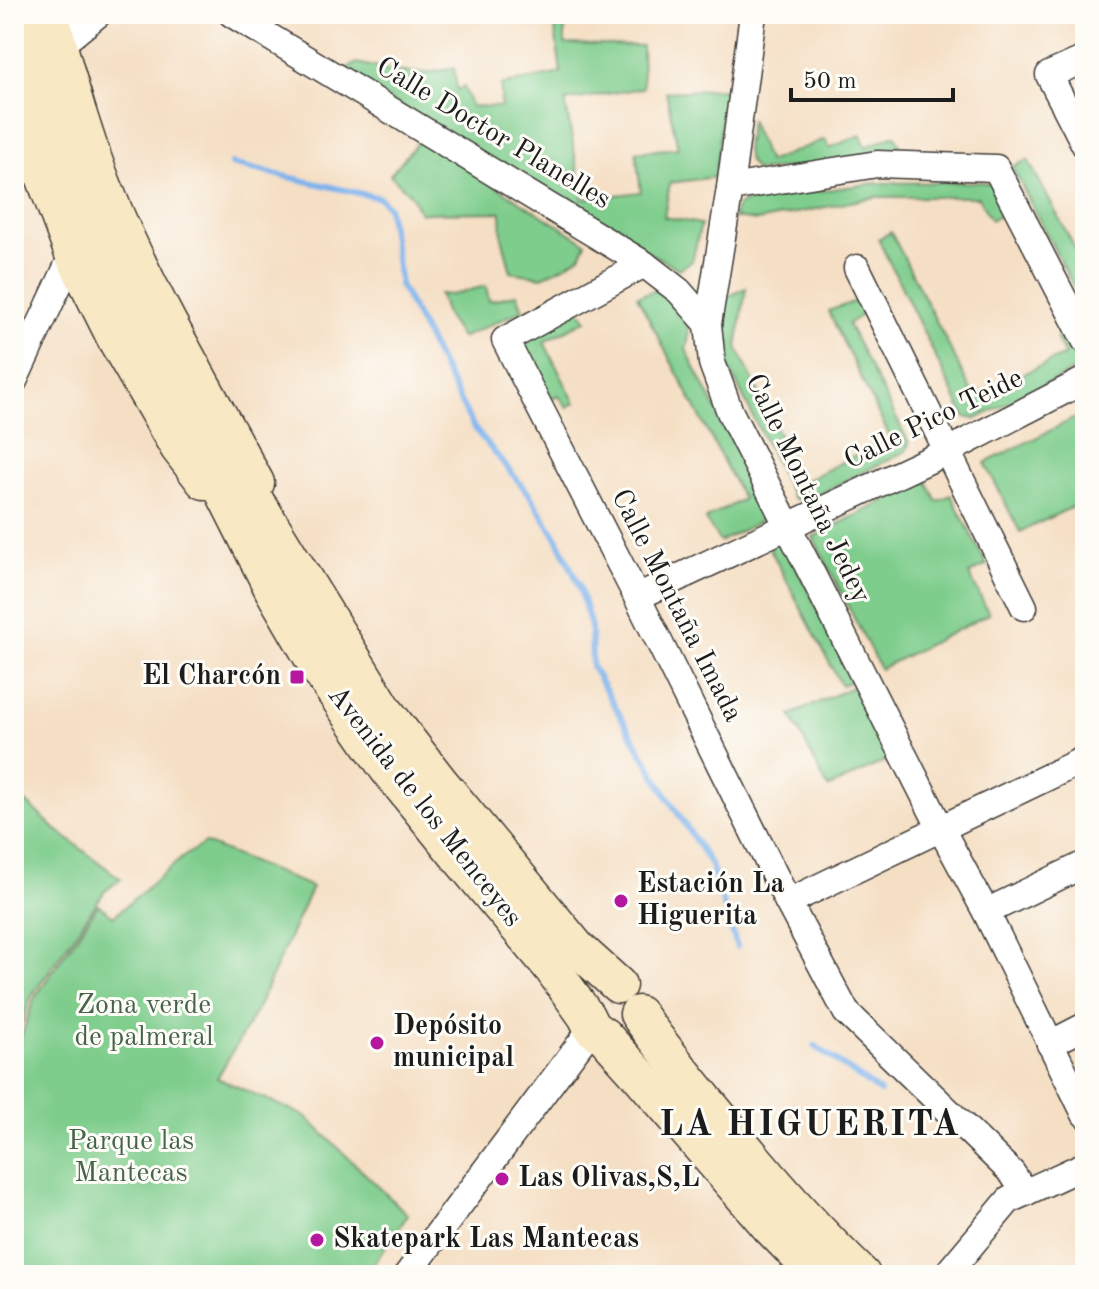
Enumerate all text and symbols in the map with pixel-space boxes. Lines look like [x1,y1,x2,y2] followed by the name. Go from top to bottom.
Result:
[791,52,953,102] scale bar
[371,53,615,215] street label: Calle Doctor Planelles
[803,70,857,94] text: 50 m
[840,365,1028,475] street label: Calle Pico Teide
[739,370,875,608] street label: Calle Montaña Jedey
[605,485,747,727] street label: Calle Montaña Imada
[142,663,281,691] place label: El Charcón
[288,668,306,686] marker: El Charcón
[322,681,526,933] street label: Avenida de los Menceyes
[637,871,785,931] place label: Estación La Higuerita
[612,892,630,910] marker: Estación La Higuerita
[74,992,214,1052] park label: Zona verde de palmeral
[393,1013,515,1073] place label: Depósito municipal
[368,1034,386,1052] marker: Depósito municipal
[659,1108,961,1144] district label: LA HIGUERITA
[68,1128,194,1188] park label: Parque las Mantecas
[518,1165,699,1193] place label: Las Olivas,S,L
[493,1170,511,1188] marker: Las Olivas,S,L
[333,1226,639,1254] place label: Skatepark Las Mantecas
[308,1231,326,1249] marker: Skatepark Las Mantecas

